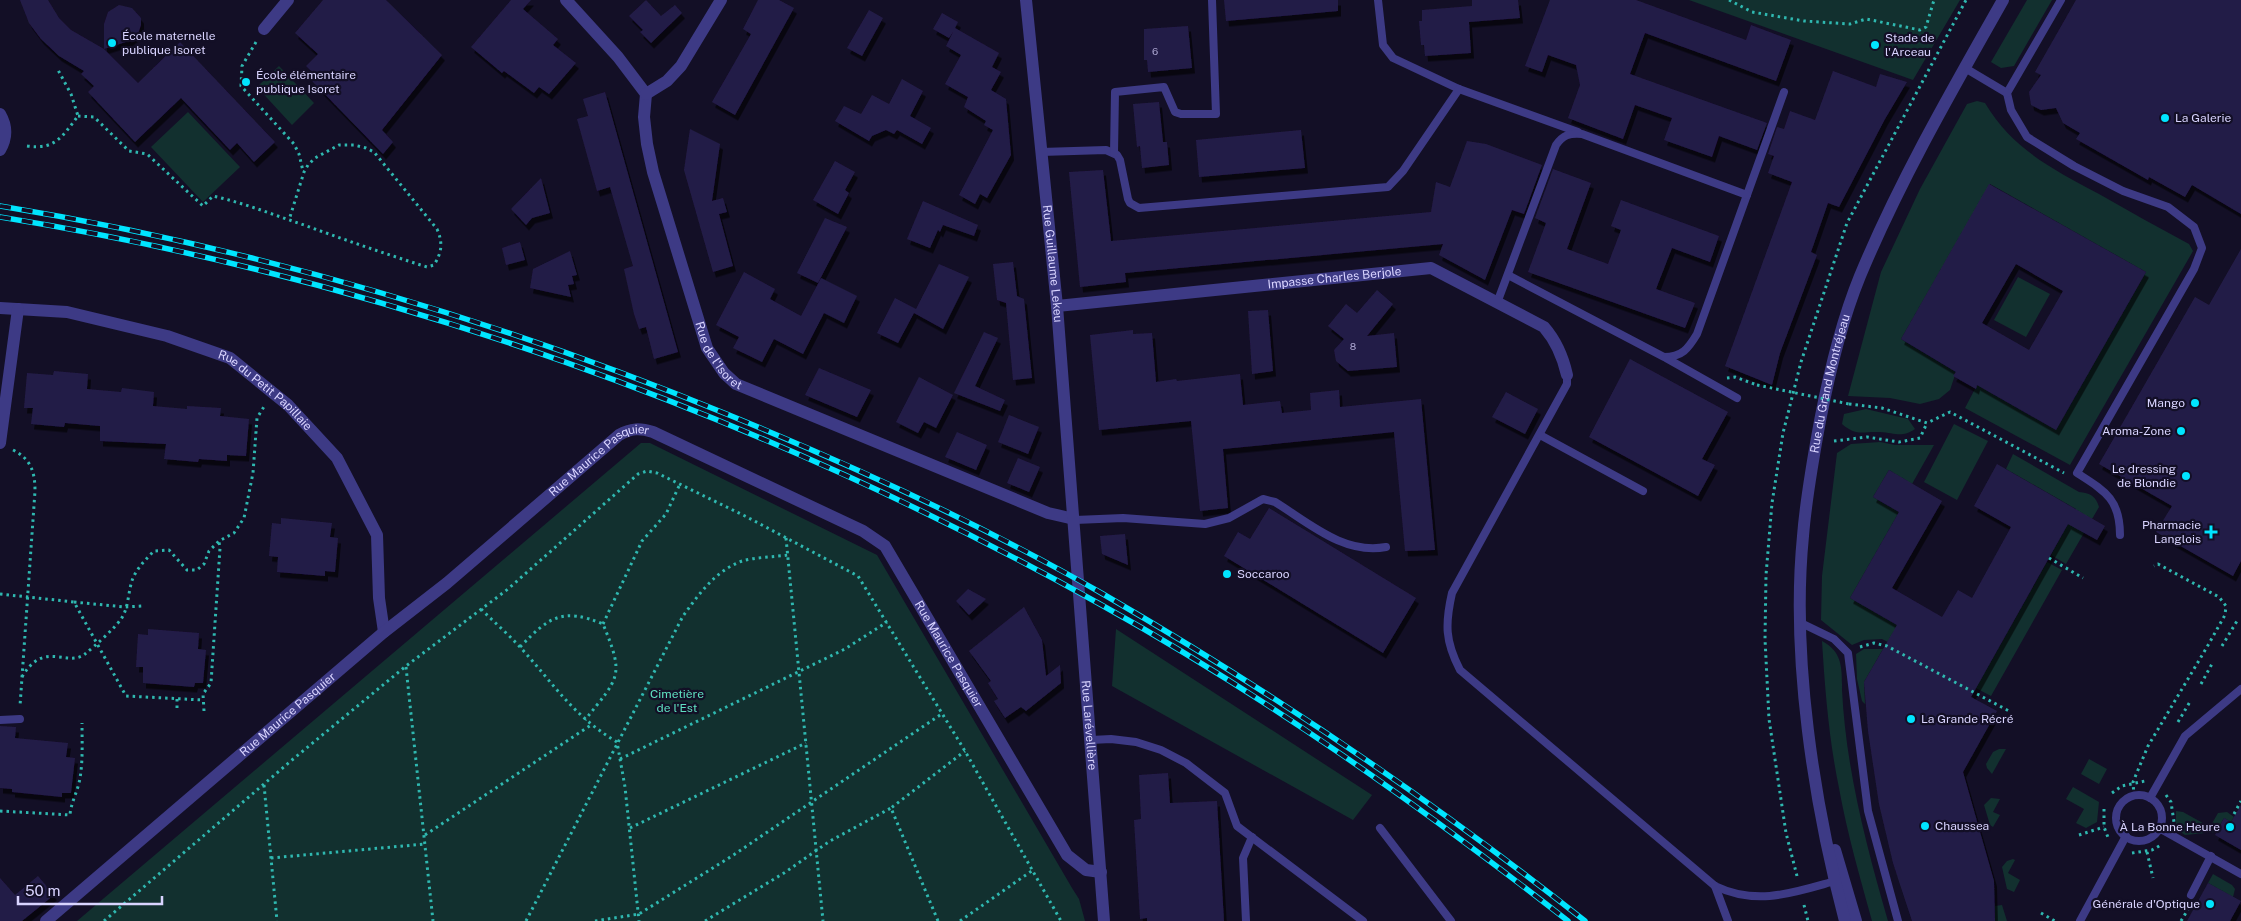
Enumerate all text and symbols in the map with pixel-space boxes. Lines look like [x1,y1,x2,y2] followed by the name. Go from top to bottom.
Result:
[122,29,216,57] place label: École maternelle publique Isoret
[1885,31,1935,59] place label: Stade de l'Arceau
[106,37,118,49] marker: École maternelle publique Isoret
[1869,39,1881,51] marker: Stade de l'Arceau
[1152,45,1158,57] house number: 6
[256,68,356,96] place label: École élémentaire publique Isoret
[240,76,252,88] marker: École élémentaire publique Isoret
[2175,111,2232,125] place label: La Galerie
[2159,112,2171,124] marker: La Galerie
[1040,204,1065,323] street label: Rue Guillaume Lekeu
[1267,264,1402,292] street label: Impasse Charles Berjole
[1807,312,1853,454] street label: Rue du Grand Montréjeau
[692,320,744,393] street label: Rue de l'Isoret
[1350,340,1356,352] house number: 8
[216,347,315,433] street label: Rue du Petit Papillaie
[2147,396,2185,410] place label: Mango
[2189,397,2201,409] marker: Mango
[546,422,651,499] street label: Rue Maurice Pasquier
[2102,424,2171,438] place label: Aroma-Zone
[2175,425,2187,437] marker: Aroma-Zone
[2112,462,2176,490] place label: Le dressing de Blondie
[2180,470,2192,482] marker: Le dressing de Blondie
[2142,518,2201,546] place label: Pharmacie Langlois
[2205,526,2217,538] marker: Pharmacie Langlois
[1237,567,1290,581] place label: Soccaroo
[1221,568,1233,580] marker: Soccaroo
[912,598,986,710] street label: Rue Maurice Pasquier
[237,669,339,759] street label: Rue Maurice Pasquier
[1079,680,1099,771] street label: Rue Larévellière
[650,687,704,715] park label: Cimetière de l'Est
[1921,712,2014,726] place label: La Grande Récré
[1905,713,1917,725] marker: La Grande Récré
[1935,819,1989,833] place label: Chaussea
[1919,820,1931,832] marker: Chaussea
[2120,820,2220,834] place label: À La Bonne Heure
[2224,821,2236,833] marker: À La Bonne Heure
[18,874,161,906] scale bar
[25,882,60,899] text: 50 m
[2093,897,2200,911] place label: Générale d'Optique
[2204,898,2216,910] marker: Générale d'Optique

